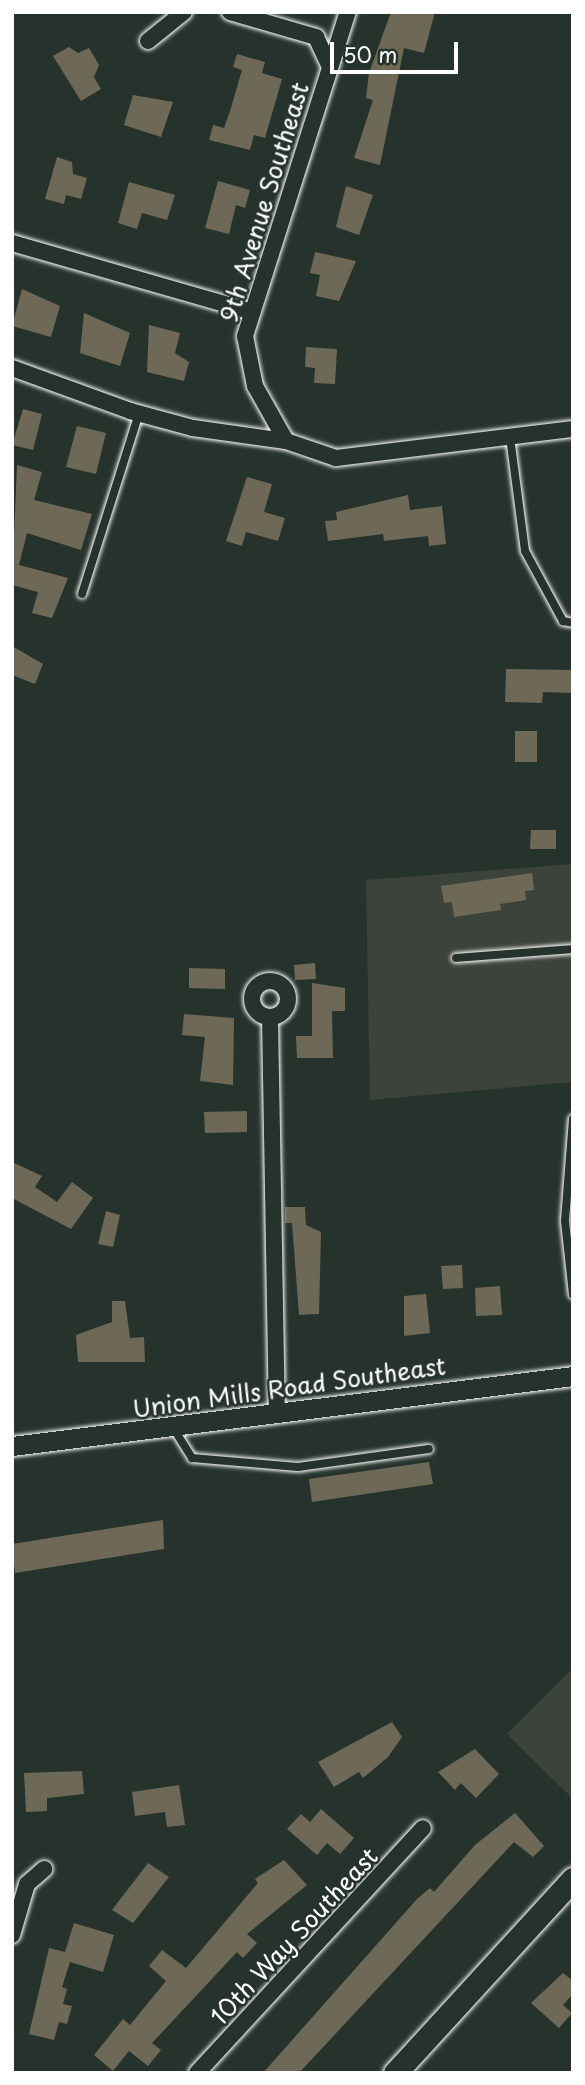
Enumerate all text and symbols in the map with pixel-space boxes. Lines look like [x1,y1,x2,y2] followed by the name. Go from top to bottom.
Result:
[333,28,461,72] scale bar
[343,38,397,70] text: 50 m
[214,79,314,325] street label: 9th Avenue Southeast
[130,1351,448,1423] street label: Union Mills Road Southeast
[205,1842,383,2030] street label: 10th Way Southeast

